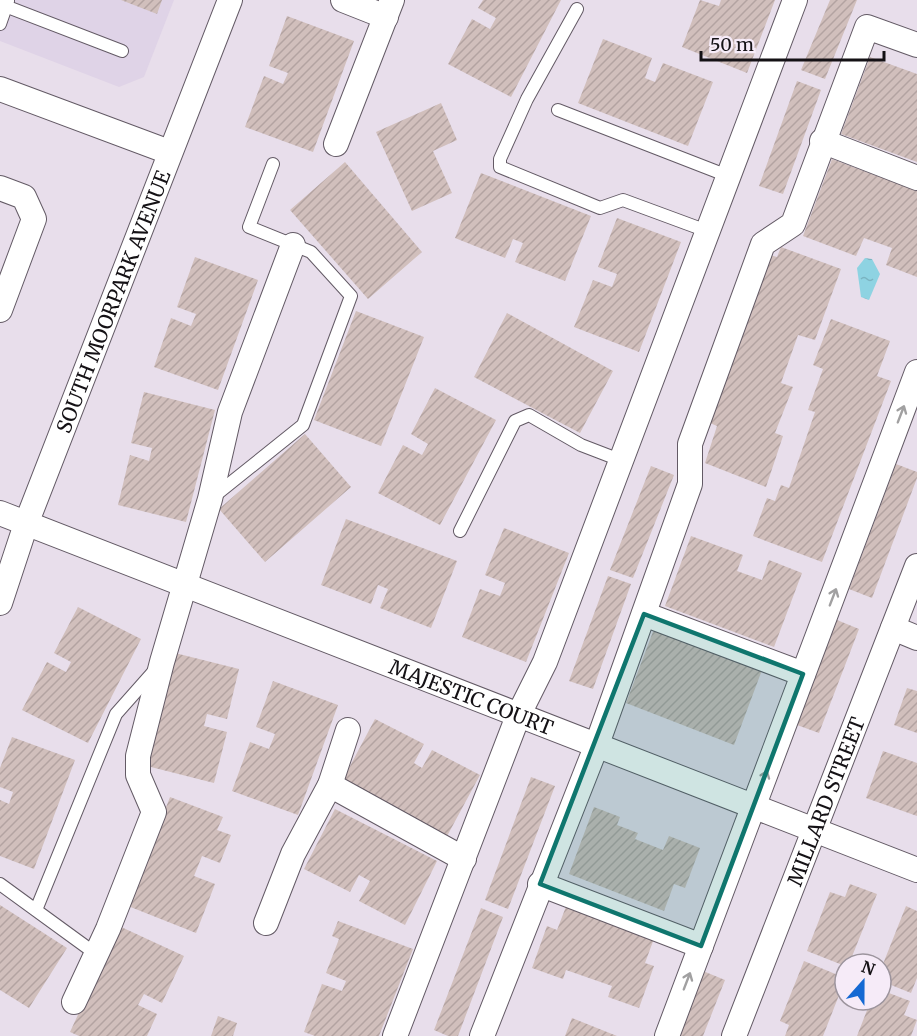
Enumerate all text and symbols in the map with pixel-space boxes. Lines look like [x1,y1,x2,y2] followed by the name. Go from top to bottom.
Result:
[701,24,884,62] scale bar
[710,33,754,56] text: 50 m
[50,166,175,436] street label: SOUTH MOORPARK AVENUE
[897,405,908,424] one-way arrow
[828,588,839,607] one-way arrow
[386,653,557,740] street label: MAJESTIC COURT
[781,713,870,889] street label: MILLARD STREET
[759,770,770,789] one-way arrow
[833,952,893,1012] north arrow
[859,956,878,980] text: N
[683,972,694,991] one-way arrow

